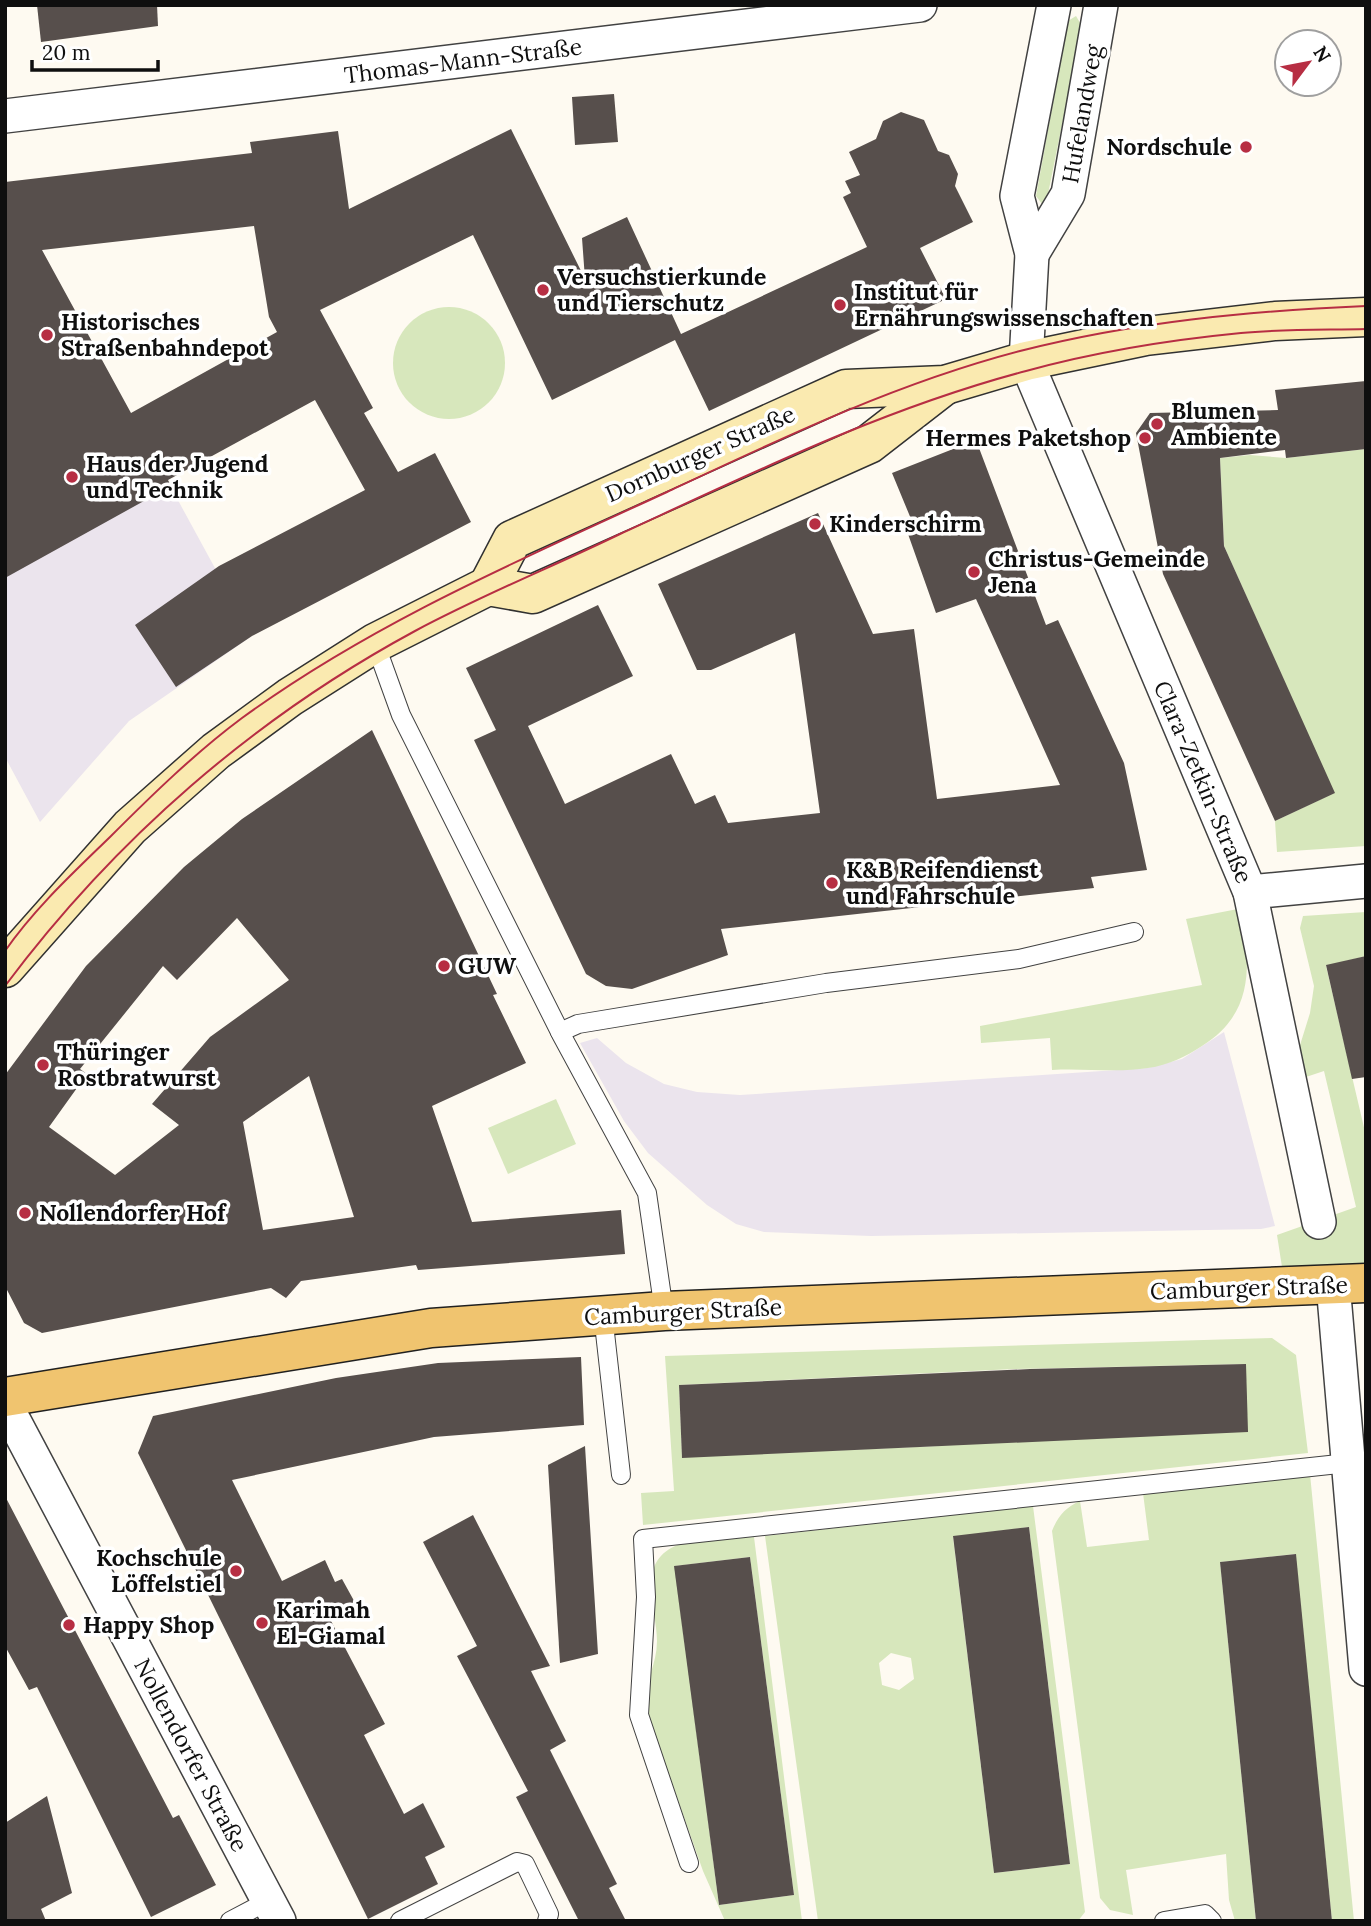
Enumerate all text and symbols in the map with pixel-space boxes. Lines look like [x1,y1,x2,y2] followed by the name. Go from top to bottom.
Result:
[32,28,158,72] scale bar
[1273,28,1343,98] north arrow
[342,32,584,89] street label: Thomas-Mann-Straße
[42,39,91,66] text: 20 m
[1055,41,1108,186] street label: Hufelandweg
[1308,41,1337,67] text: N
[1106,132,1232,161] place label: Nordschule
[1238,139,1254,155] marker: Nordschule
[557,262,766,317] place label: Versuchstierkunde und Tierschutz
[854,277,1154,332] place label: Institut für Ernährungswissenschaften
[535,282,551,298] marker: Versuchstierkunde und Tierschutz
[832,297,848,313] marker: Institut für Ernährungswissenschaften
[61,307,269,362] place label: Historisches Straßenbahndepot
[39,327,55,343] marker: Historisches Straßenbahndepot
[1171,396,1277,451] place label: Blumen Ambiente
[601,399,799,508] street label: Dornburger Straße
[1149,416,1165,432] marker: Blumen Ambiente
[925,423,1131,452] place label: Hermes Paketshop
[1137,430,1153,446] marker: Hermes Paketshop
[86,449,269,504] place label: Haus der Jugend und Technik
[64,469,80,485] marker: Haus der Jugend und Technik
[829,509,982,538] place label: Kinderschirm
[807,516,823,532] marker: Kinderschirm
[988,544,1205,599] place label: Christus-Gemeinde Jena
[966,564,982,580] marker: Christus-Gemeinde Jena
[1148,676,1259,887] street label: Clara-Zetkin-Straße
[846,855,1039,910] place label: K&B Reifendienst und Fahrschule
[824,875,840,891] marker: K&B Reifendienst und Fahrschule
[458,951,517,980] place label: GUW
[436,958,452,974] marker: GUW
[57,1037,217,1092] place label: Thüringer Rostbratwurst
[35,1057,51,1073] marker: Thüringer Rostbratwurst
[39,1198,227,1227] place label: Nollendorfer Hof
[17,1205,33,1221] marker: Nollendorfer Hof
[1149,1270,1349,1305] street label: Camburger Straße
[583,1292,783,1331] street label: Camburger Straße
[96,1543,222,1598] place label: Kochschule Löffelstiel
[228,1563,244,1579] marker: Kochschule Löffelstiel
[276,1595,385,1650] place label: Karimah El-Giamal
[83,1610,215,1639] place label: Happy Shop
[254,1615,270,1631] marker: Karimah El-Giamal
[61,1617,77,1633] marker: Happy Shop
[128,1653,255,1856] street label: Nollendorfer Straße

